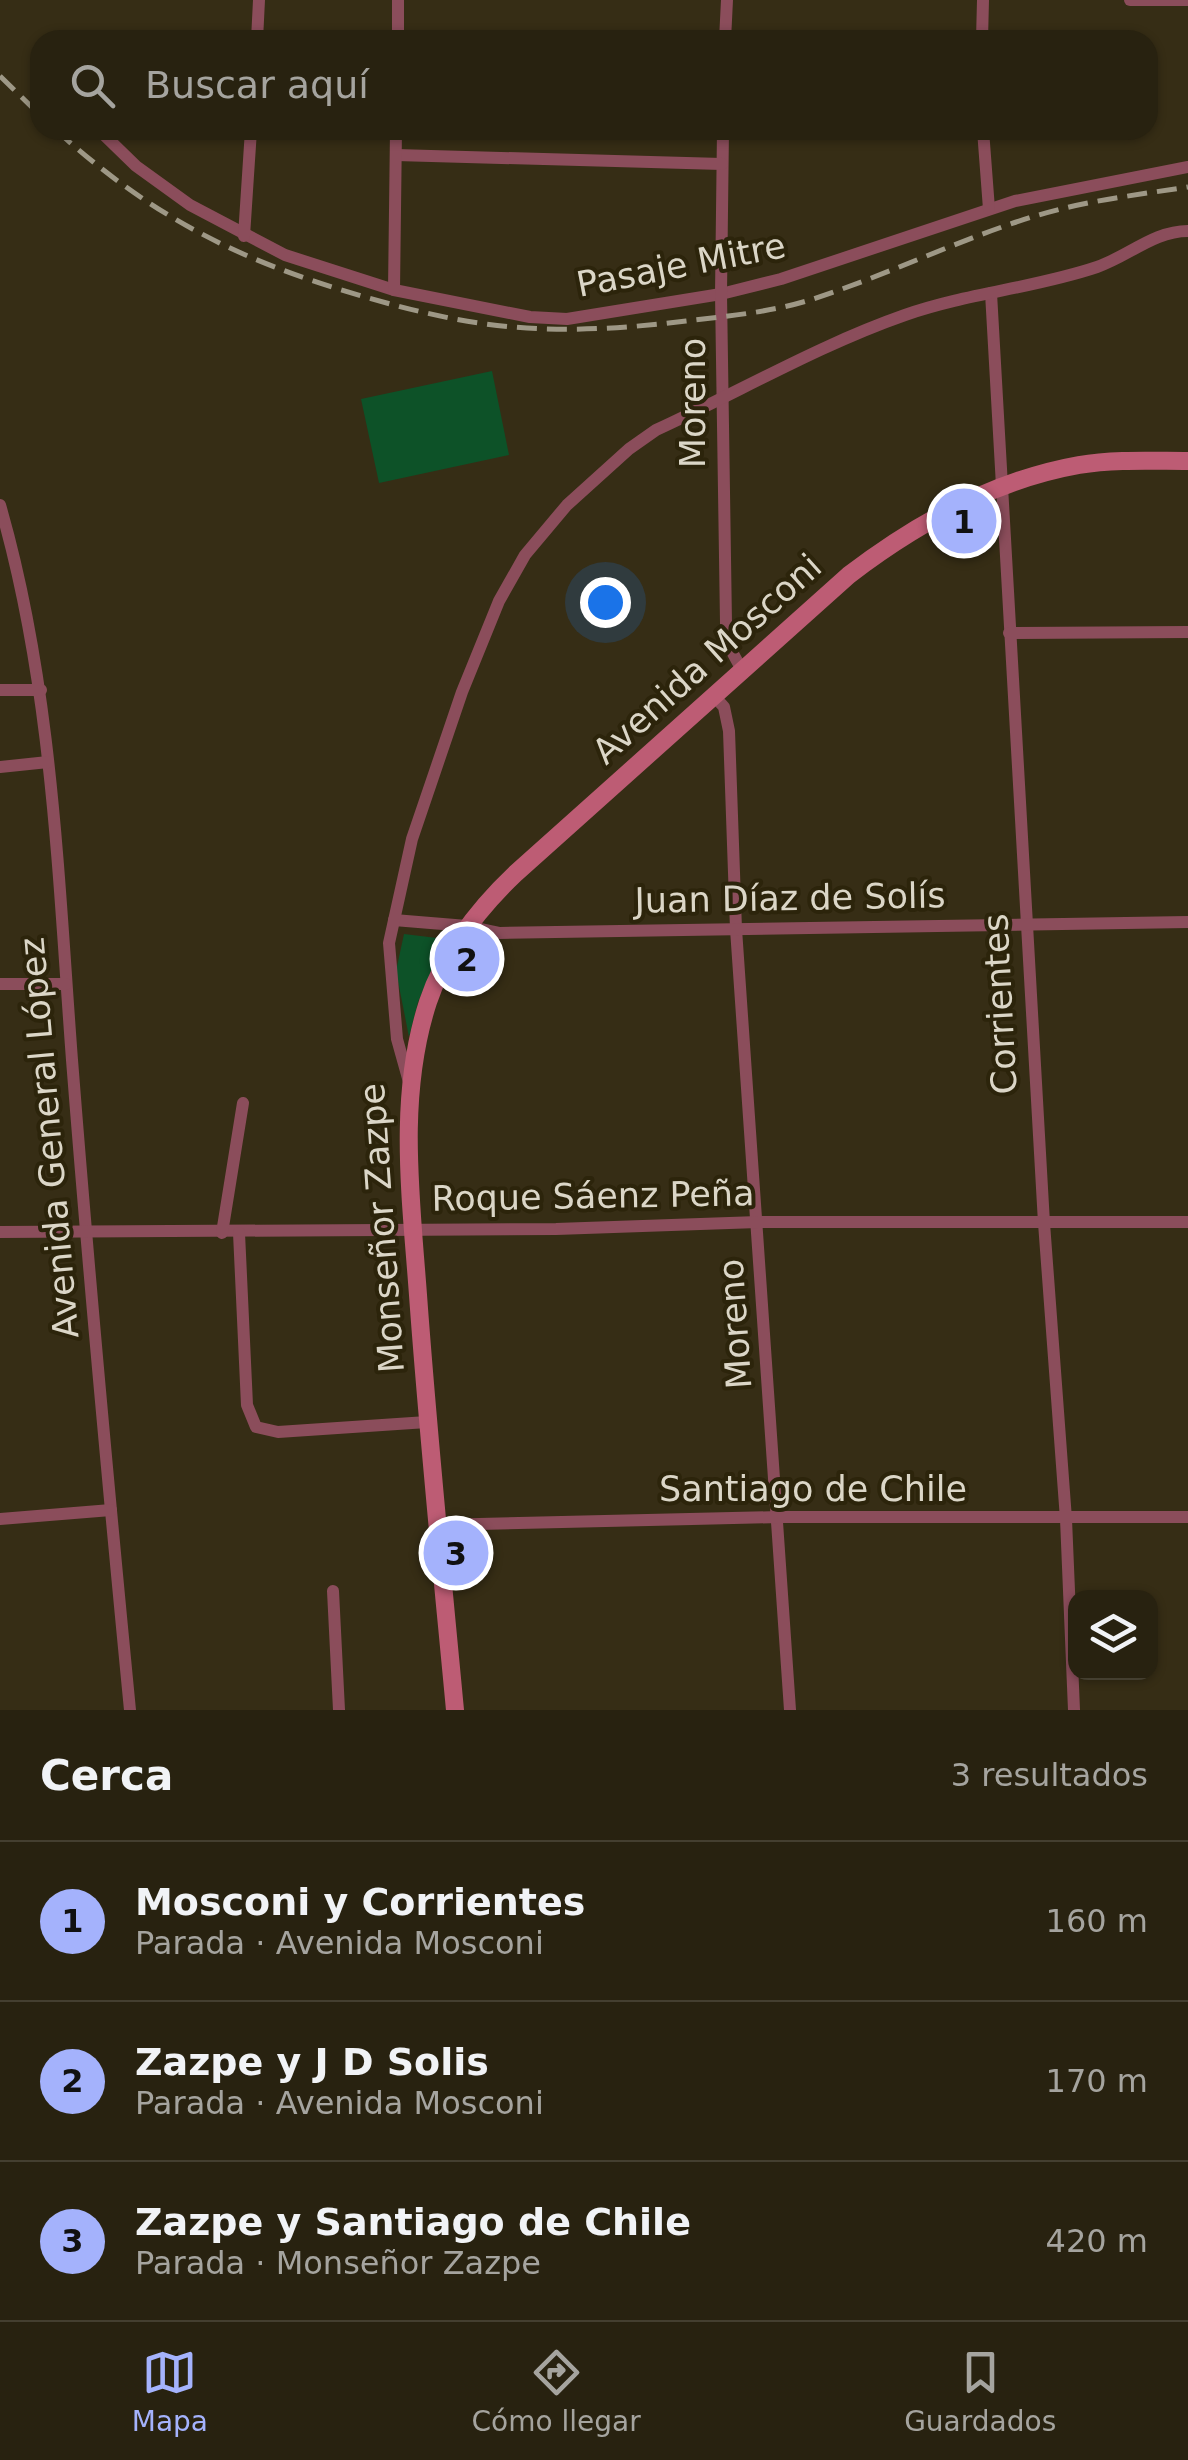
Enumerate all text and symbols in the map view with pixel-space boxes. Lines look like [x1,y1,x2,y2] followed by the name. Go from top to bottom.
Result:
[30,30,1158,140] search box
[65,58,120,113] icon: search
[145,63,369,107] text: Buscar aquí
[573,225,789,305] street label: Pasaje Mitre
[673,338,713,468] street label: Moreno
[932,484,996,558] pin: 1
[585,546,829,772] street label: Avenida Mosconi
[580,577,631,628] your location
[632,875,946,921] street label: Juan Díaz de Solís
[975,913,1025,1095] street label: Corrientes
[434,922,500,996] pin: 2
[12,936,86,1340] street label: Avenida General López
[352,1082,412,1374] street label: Monseñor Zazpe
[431,1173,755,1219] street label: Roque Sáenz Peña
[711,1258,759,1390] street label: Moreno
[659,1469,967,1509] street label: Santiago de Chile
[424,1516,488,1590] pin: 3
[1068,1590,1158,1680] map controls
[1068,1590,1158,1680] button: layers
[40,1751,173,1800] text: Cerca
[951,1756,1148,1794] text: 3 resultados
[135,1880,585,1924] text: Mosconi y Corrientes
[61,1902,84,1940] text: 1
[1046,1902,1148,1940] text: 160 m
[135,1924,544,1962] text: Parada · Avenida Mosconi
[135,2040,489,2084] text: Zazpe y J D Solis
[61,2062,84,2100] text: 2
[1046,2062,1148,2100] text: 170 m
[135,2084,544,2122] text: Parada · Avenida Mosconi
[135,2200,691,2244] text: Zazpe y Santiago de Chile
[61,2222,84,2260] text: 3
[1046,2222,1148,2260] text: 420 m
[135,2244,541,2282] text: Parada · Monseñor Zazpe
[132,2345,208,2438] tab: Mapa
[471,2345,641,2438] tab: Cómo llegar
[904,2345,1056,2438] tab: Guardados

